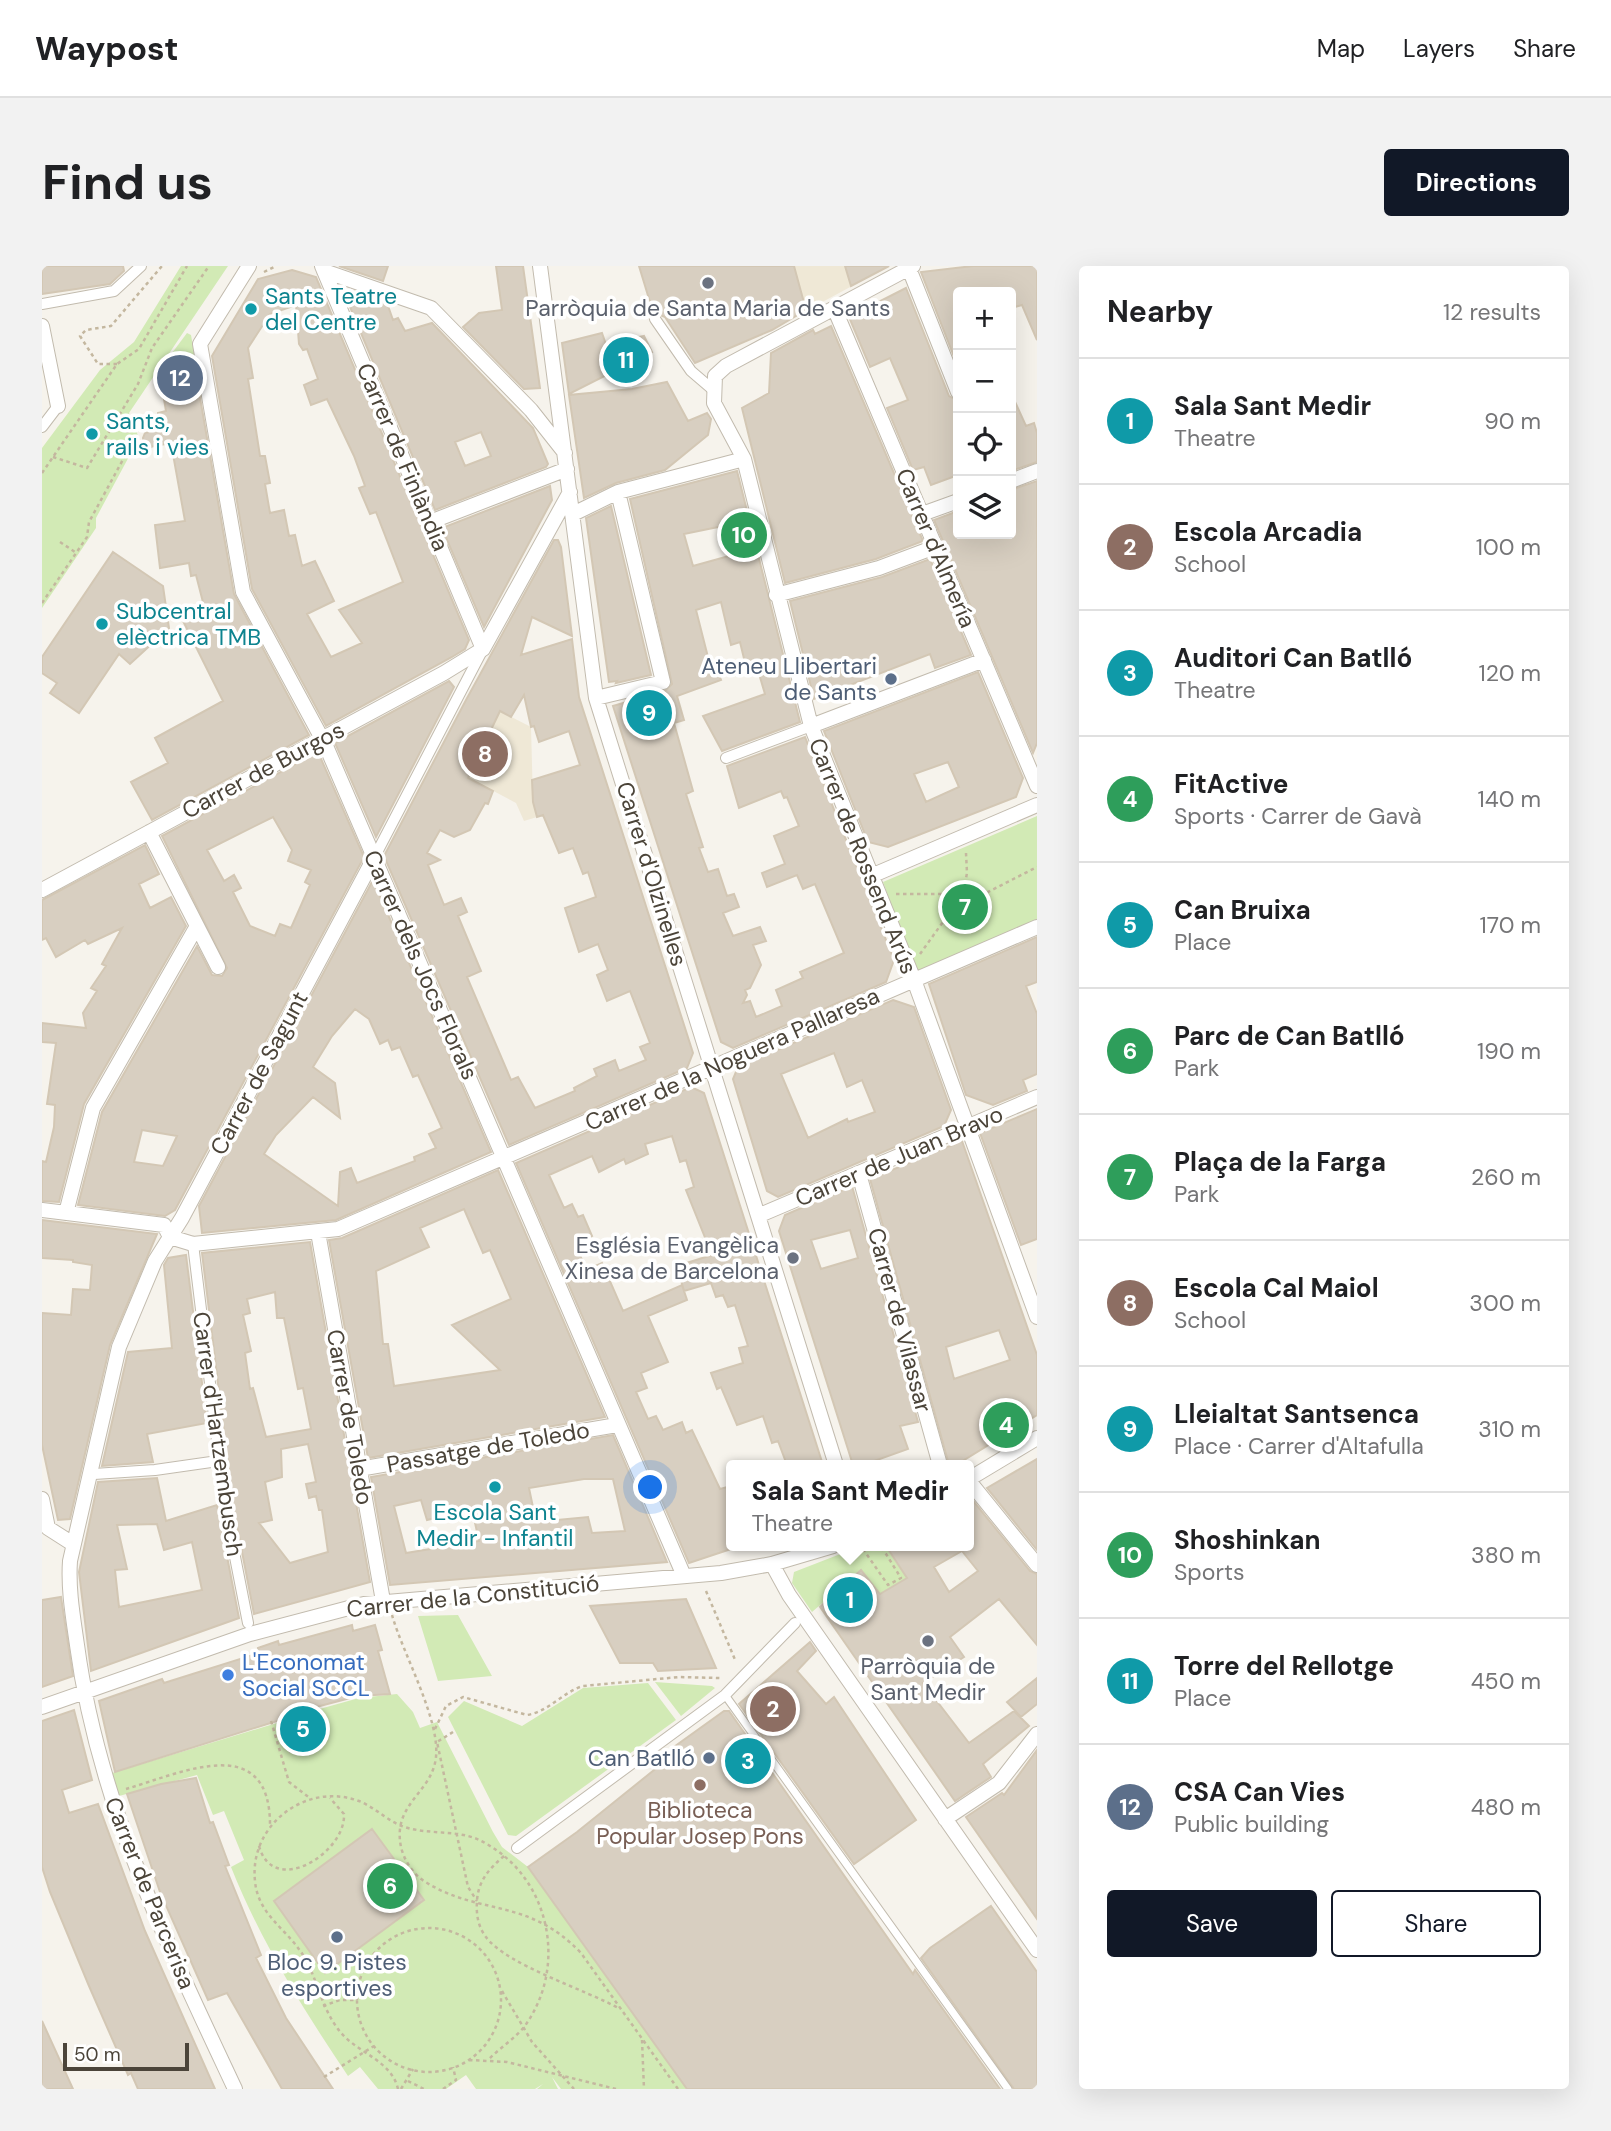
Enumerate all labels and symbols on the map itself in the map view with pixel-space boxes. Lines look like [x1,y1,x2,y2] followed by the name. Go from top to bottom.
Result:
[700,275,716,291] marker: Parròquia de Santa Maria de Sants
[265,281,397,337] place label: Sants Teatre del Centre
[525,293,891,323] place label: Parròquia de Santa Maria de Sants
[243,301,259,317] marker: Sants Teatre del Centre
[603,334,649,386] pin: 11
[157,352,203,404] pin: 12
[350,359,456,555] street label: Carrer de Finlàndia
[106,406,209,462] place label: Sants, rails i vies
[84,426,100,442] marker: Sants, rails i vies
[889,464,983,632] street label: Carrer d'Almería
[721,509,767,561] pin: 10
[116,596,261,652] place label: Subcentral elèctrica TMB
[94,616,110,632] marker: Subcentral elèctrica TMB
[701,651,877,707] place label: Ateneu Llibertari de Sants
[883,671,899,687] marker: Ateneu Llibertari de Sants
[626,687,672,739] pin: 9
[177,715,349,825] street label: Carrer de Burgos
[462,728,508,780] pin: 8
[802,734,924,978] street label: Carrer de Rossend Arús
[610,778,694,970] street label: Carrer d'Olzinelles
[357,845,485,1085] street label: Carrer dels Jocs Florals
[942,881,988,933] pin: 7
[580,980,884,1138] street label: Carrer de la Noguera Pallaresa
[203,986,315,1160] street label: Carrer de Sagunt
[790,1099,1008,1213] street label: Carrer de Juan Bravo
[861,1225,939,1415] street label: Carrer de Vilassar
[564,1230,779,1286] place label: Església Evangèlica Xinesa de Barcelona
[785,1250,801,1266] marker: Església Evangèlica Xinesa de Barcelona
[186,1310,250,1558] street label: Carrer d'Hartzembusch
[320,1327,380,1507] street label: Carrer de Toledo
[983,1399,1029,1451] pin: 4
[384,1414,592,1480] street label: Passatge de Toledo
[633,1470,667,1504] your location
[487,1479,503,1495] marker: Escola Sant Medir - Infantil
[417,1497,573,1553] place label: Escola Sant Medir - Infantil
[345,1568,601,1624] street label: Carrer de la Constitució
[827,1574,873,1626] pin: 1
[920,1633,936,1649] marker: Parròquia de Sant Medir
[242,1647,370,1703] place label: L'Economat Social SCCL
[861,1651,995,1707] place label: Parròquia de Sant Medir
[220,1667,236,1683] marker: L'Economat Social SCCL
[750,1683,796,1735] pin: 2
[280,1703,326,1755] pin: 5
[725,1735,771,1787] pin: 3
[588,1743,695,1773] place label: Can Batlló
[701,1750,717,1766] marker: Can Batlló
[692,1777,708,1793] marker: Biblioteca Popular Josep Pons
[98,1793,202,1993] street label: Carrer de Parcerisa
[596,1795,804,1851] place label: Biblioteca Popular Josep Pons
[367,1860,413,1912] pin: 6
[329,1929,345,1945] marker: Bloc 9. Pistes esportives
[267,1947,407,2003] place label: Bloc 9. Pistes esportives
[63,2040,189,2072] scale bar

